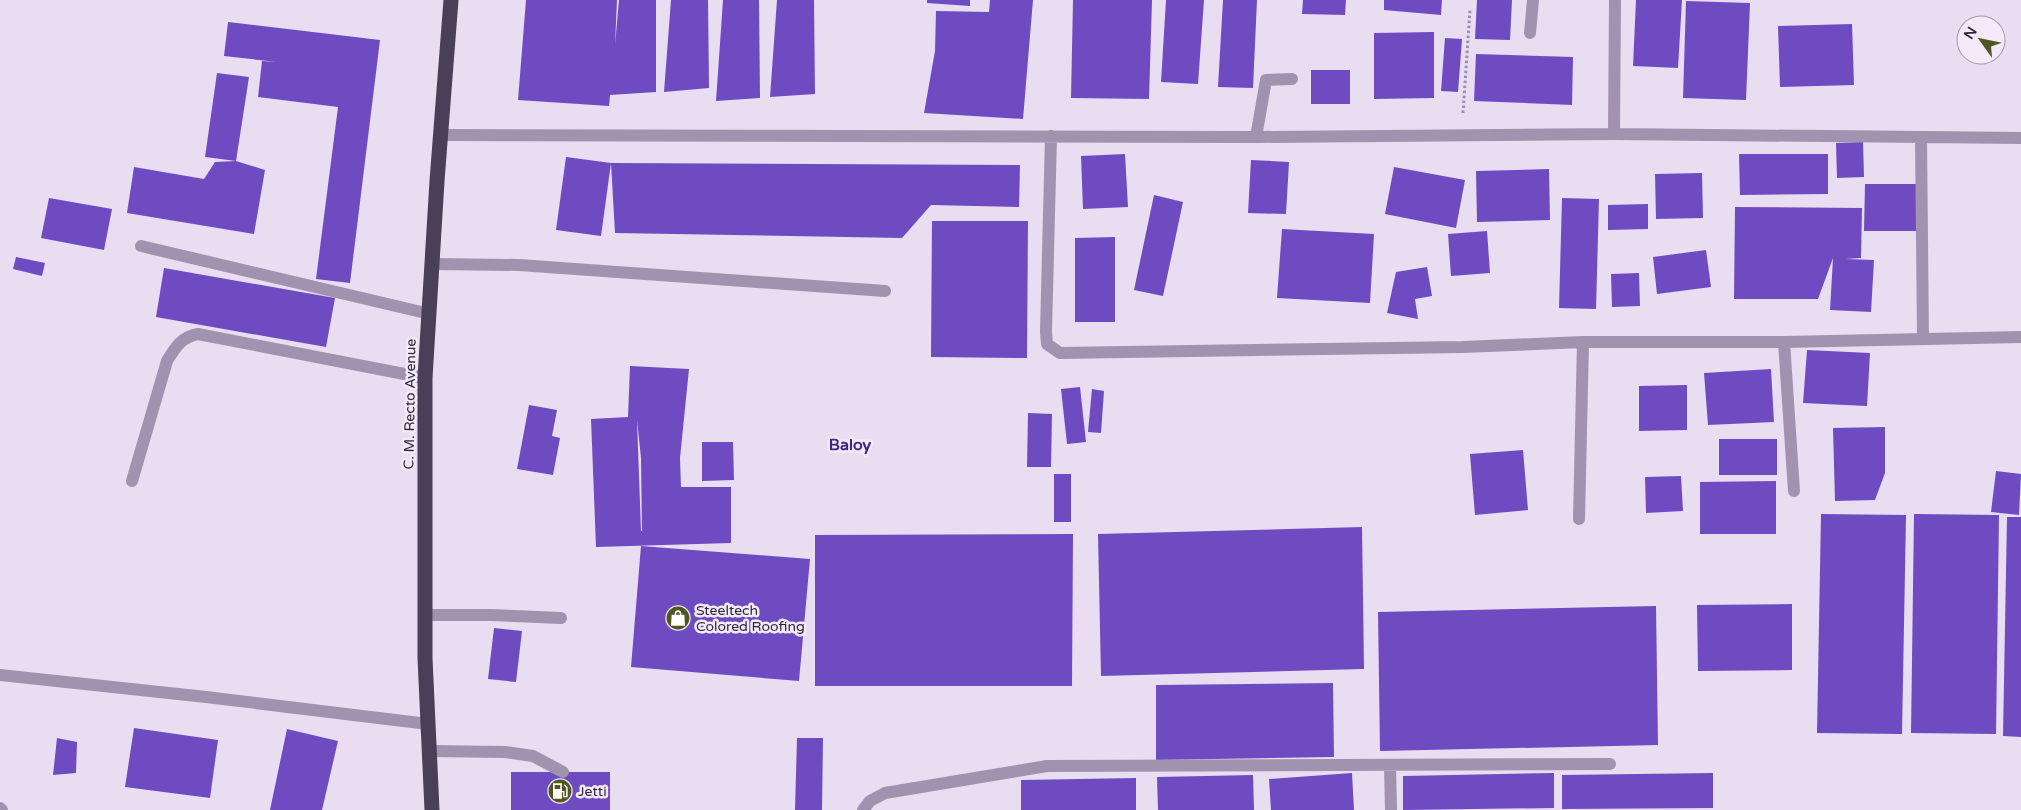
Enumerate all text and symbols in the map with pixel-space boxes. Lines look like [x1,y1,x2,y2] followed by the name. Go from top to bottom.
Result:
[1956,15,2006,65] north arrow
[1960,24,1981,43] text: N
[400,338,420,469] street label: C. M. Recto Avenue
[829,435,872,455] district label: Baloy
[696,602,805,635] place label: Steeltech Colored Roofing
[665,605,691,631] shop icon: Steeltech Colored Roofing
[547,778,573,804] fuel station icon: Jetti
[578,783,607,800] place label: Jetti

